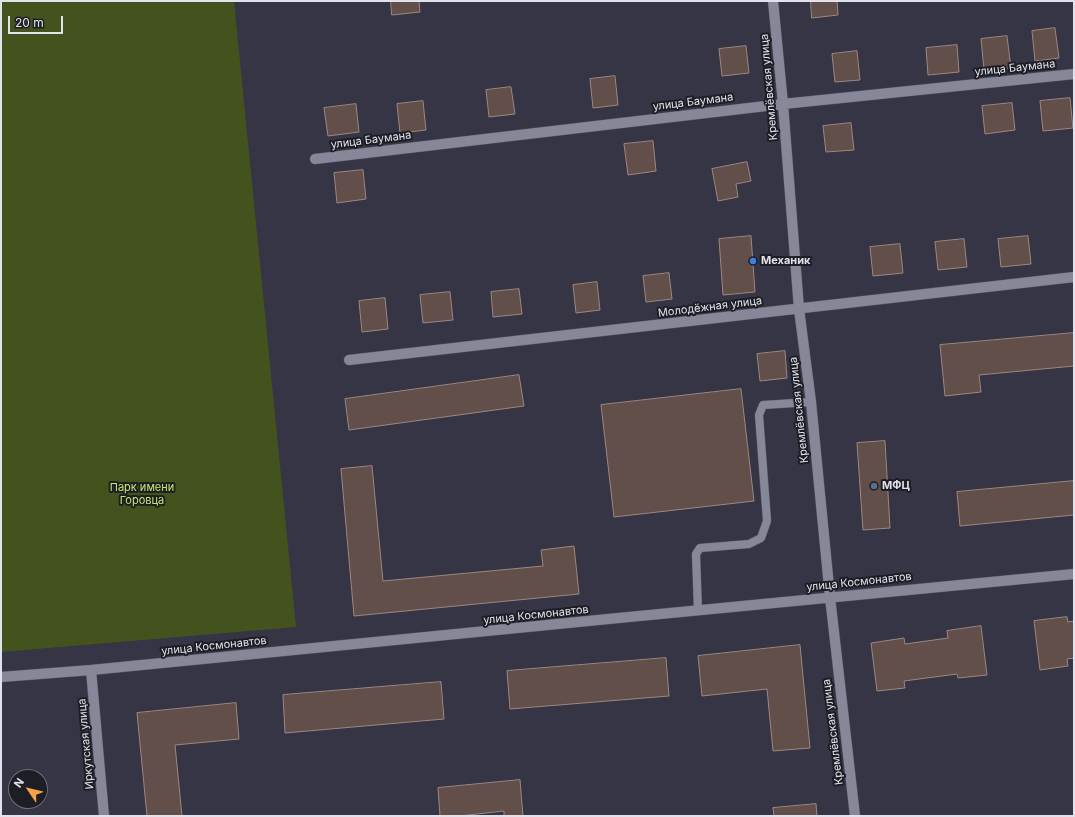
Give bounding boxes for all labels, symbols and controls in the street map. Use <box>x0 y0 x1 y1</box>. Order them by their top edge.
scale bar <box>10 8 65 34</box>
text: 20 m <box>15 15 44 30</box>
street label: Кремлёвская улица <box>758 33 780 141</box>
street label: улица Баумана <box>974 57 1056 79</box>
street label: улица Баумана <box>652 91 734 113</box>
street label: улица Баумана <box>330 129 412 151</box>
place label: Механик <box>761 254 810 268</box>
marker: Механик <box>748 256 758 266</box>
street label: Молодёжная улица <box>657 294 763 320</box>
street label: Кремлёвская улица <box>787 356 811 464</box>
place label: МФЦ <box>882 479 910 493</box>
park label: Парк имени Горовца <box>110 481 174 507</box>
marker: МФЦ <box>869 481 879 491</box>
street label: улица Космонавтов <box>806 570 912 594</box>
street label: улица Космонавтов <box>483 603 589 627</box>
street label: улица Космонавтов <box>161 634 267 658</box>
street label: Кремлёвская улица <box>820 678 846 786</box>
street label: Иркутская улица <box>75 698 97 790</box>
north arrow <box>8 769 48 809</box>
text: N <box>11 775 27 790</box>

